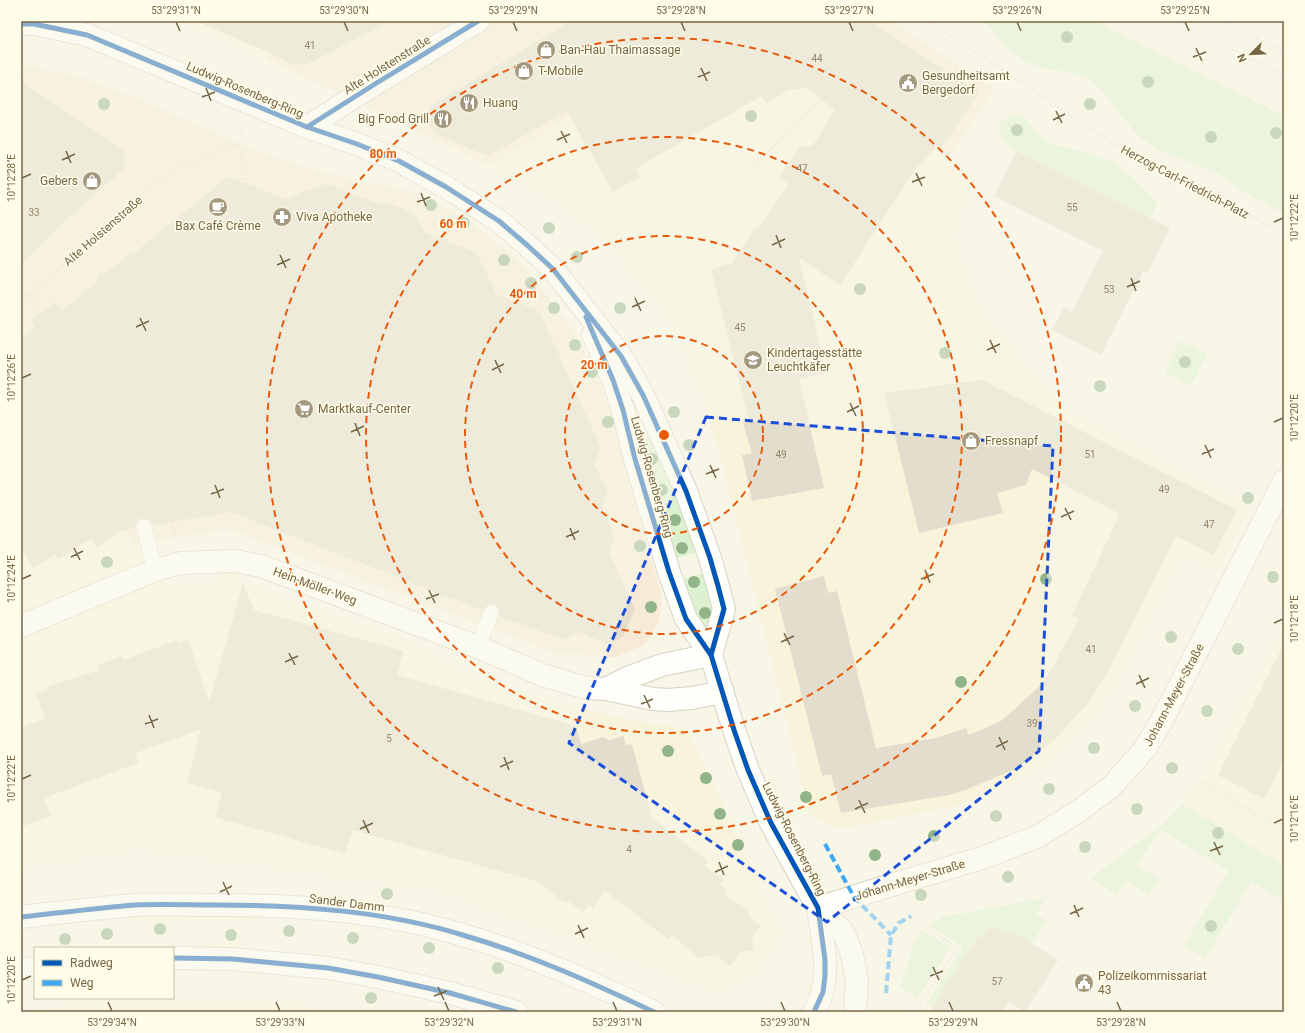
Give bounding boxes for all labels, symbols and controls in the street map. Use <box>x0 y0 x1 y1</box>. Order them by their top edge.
text: 53°29'31"N <box>151 5 201 16</box>
text: 53°29'30"N <box>319 5 369 16</box>
text: 53°29'29"N <box>488 5 538 16</box>
text: 53°29'28"N <box>656 5 706 16</box>
text: 53°29'27"N <box>824 5 874 16</box>
text: 53°29'26"N <box>992 5 1042 16</box>
text: 53°29'25"N <box>1160 5 1210 16</box>
street label: Alte Holstenstraße <box>341 33 433 97</box>
north arrow <box>1231 34 1271 74</box>
shop icon: Ban-Hau Thaimassage <box>535 39 557 61</box>
house number: 41 <box>304 40 316 51</box>
place label: Ban-Hau Thaimassage <box>560 43 681 57</box>
text: N <box>1235 51 1250 64</box>
house number: 44 <box>811 53 823 64</box>
street label: Ludwig-Rosenberg-Ring <box>184 59 306 121</box>
shop icon: T-Mobile <box>513 60 535 82</box>
place label: T-Mobile <box>538 64 583 78</box>
place label: Gesundheitsamt Bergedorf <box>922 69 1010 97</box>
public building icon: Gesundheitsamt Bergedorf <box>897 72 919 94</box>
restaurant icon: Huang <box>458 92 480 114</box>
place label: Huang <box>483 96 518 110</box>
restaurant icon: Big Food Grill <box>432 108 454 130</box>
place label: Big Food Grill <box>358 112 429 126</box>
street label: Herzog-Carl-Friedrich-Platz <box>1119 142 1251 222</box>
text: 80 m <box>369 147 397 161</box>
text: 10°12'28"E <box>6 154 17 202</box>
house number: 47 <box>796 163 808 174</box>
shop icon: Gebers <box>81 170 103 192</box>
place label: Gebers <box>40 174 78 188</box>
street label: Alte Holstenstraße <box>61 193 145 269</box>
text: 10°12'22"E <box>1289 194 1300 242</box>
cafe icon: Bax Café Crème <box>207 196 229 218</box>
house number: 55 <box>1066 202 1078 213</box>
pharmacy icon: Viva Apotheke <box>271 206 293 228</box>
house number: 33 <box>28 207 40 218</box>
place label: Viva Apotheke <box>296 210 372 224</box>
text: 60 m <box>439 217 467 231</box>
place label: Bax Café Crème <box>175 219 261 233</box>
house number: 53 <box>1103 284 1115 295</box>
text: 40 m <box>509 287 537 301</box>
house number: 45 <box>734 322 746 333</box>
place label: Kindertagesstätte Leuchtkäfer <box>767 346 862 374</box>
school or university icon: Kindertagesstätte Leuchtkäfer <box>742 349 764 371</box>
text: 10°12'26"E <box>6 354 17 402</box>
text: 20 m <box>580 358 608 372</box>
text: 10°12'20"E <box>1289 394 1300 442</box>
supermarket icon: Marktkauf-Center <box>293 398 315 420</box>
place label: Marktkauf-Center <box>318 402 411 416</box>
street label: Ludwig-Rosenberg-Ring <box>628 415 676 539</box>
centre of rings <box>657 428 671 442</box>
shop icon: Fressnapf <box>960 430 982 452</box>
place label: Fressnapf <box>985 434 1039 448</box>
house number: 49 <box>775 449 787 460</box>
house number: 51 <box>1084 449 1096 460</box>
house number: 49 <box>1158 484 1170 495</box>
house number: 47 <box>1203 519 1215 530</box>
text: 10°12'24"E <box>6 555 17 603</box>
street label: Hein-Möller-Weg <box>271 564 359 608</box>
text: 10°12'18"E <box>1289 595 1300 643</box>
street label: Johann-Meyer-Straße <box>1141 641 1207 749</box>
house number: 41 <box>1085 644 1097 655</box>
house number: 39 <box>1026 718 1038 729</box>
house number: 5 <box>386 733 392 744</box>
text: 10°12'22"E <box>6 755 17 803</box>
street label: Ludwig-Rosenberg-Ring <box>759 780 829 898</box>
text: 10°12'16"E <box>1289 795 1300 843</box>
house number: 4 <box>626 844 632 855</box>
street label: Johann-Meyer-Straße <box>853 857 967 903</box>
street label: Sander Damm <box>308 891 386 915</box>
legend <box>34 947 174 999</box>
text: 10°12'20"E <box>6 956 17 1004</box>
text: Radweg <box>70 956 113 970</box>
place label: Polizeikommissariat 43 <box>1098 969 1207 997</box>
public building icon: Polizeikommissariat 43 <box>1073 972 1095 994</box>
text: Weg <box>70 976 94 990</box>
house number: 57 <box>991 976 1003 987</box>
text: 53°29'34"N <box>87 1017 137 1028</box>
text: 53°29'33"N <box>255 1017 305 1028</box>
text: 53°29'32"N <box>424 1017 474 1028</box>
text: 53°29'31"N <box>592 1017 642 1028</box>
text: 53°29'30"N <box>760 1017 810 1028</box>
text: 53°29'29"N <box>928 1017 978 1028</box>
text: 53°29'28"N <box>1096 1017 1146 1028</box>

